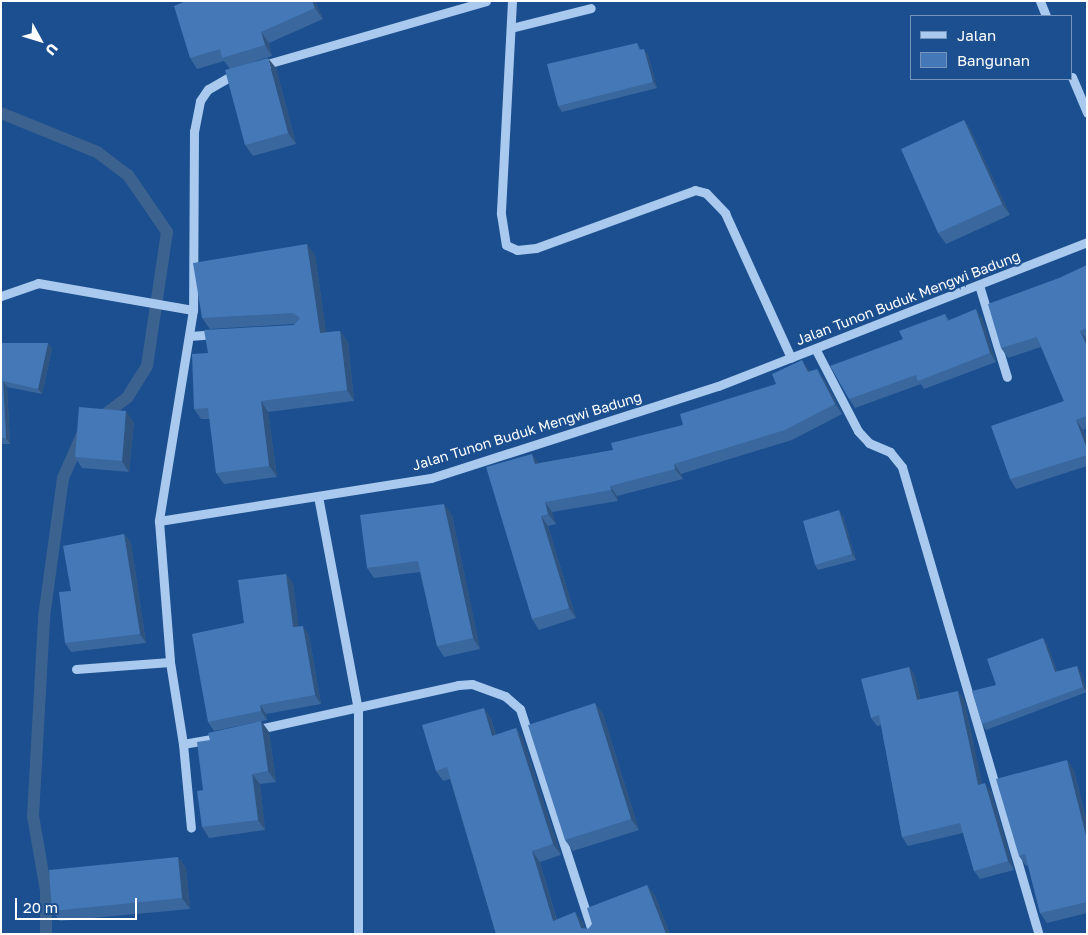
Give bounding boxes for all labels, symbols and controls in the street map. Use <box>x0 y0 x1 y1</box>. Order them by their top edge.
north arrow <box>15 15 65 65</box>
legend <box>910 15 1073 80</box>
text: Jalan <box>957 26 996 44</box>
text: U <box>42 40 62 59</box>
text: Bangunan <box>957 51 1030 69</box>
street label: Jalan Tunon Buduk Mengwi Badung <box>793 247 1023 349</box>
street label: Jalan Tunon Buduk Mengwi Badung <box>410 388 644 474</box>
scale bar <box>18 888 140 920</box>
text: 20 m <box>23 898 58 916</box>

